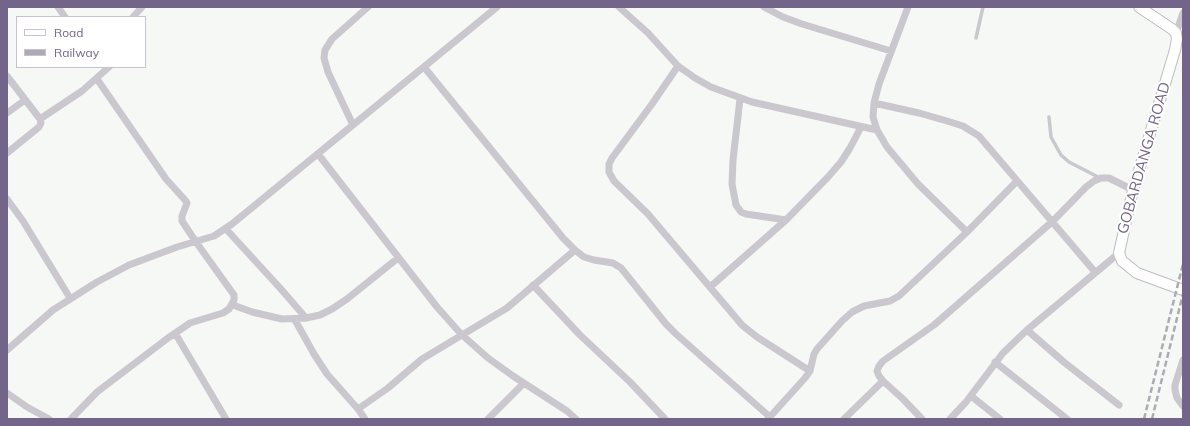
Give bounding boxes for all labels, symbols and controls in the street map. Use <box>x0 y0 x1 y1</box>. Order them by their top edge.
legend <box>16 16 146 68</box>
text: Road <box>54 25 83 40</box>
text: Railway <box>54 45 99 60</box>
street label: GOBARDANGA ROAD <box>1114 80 1174 236</box>

